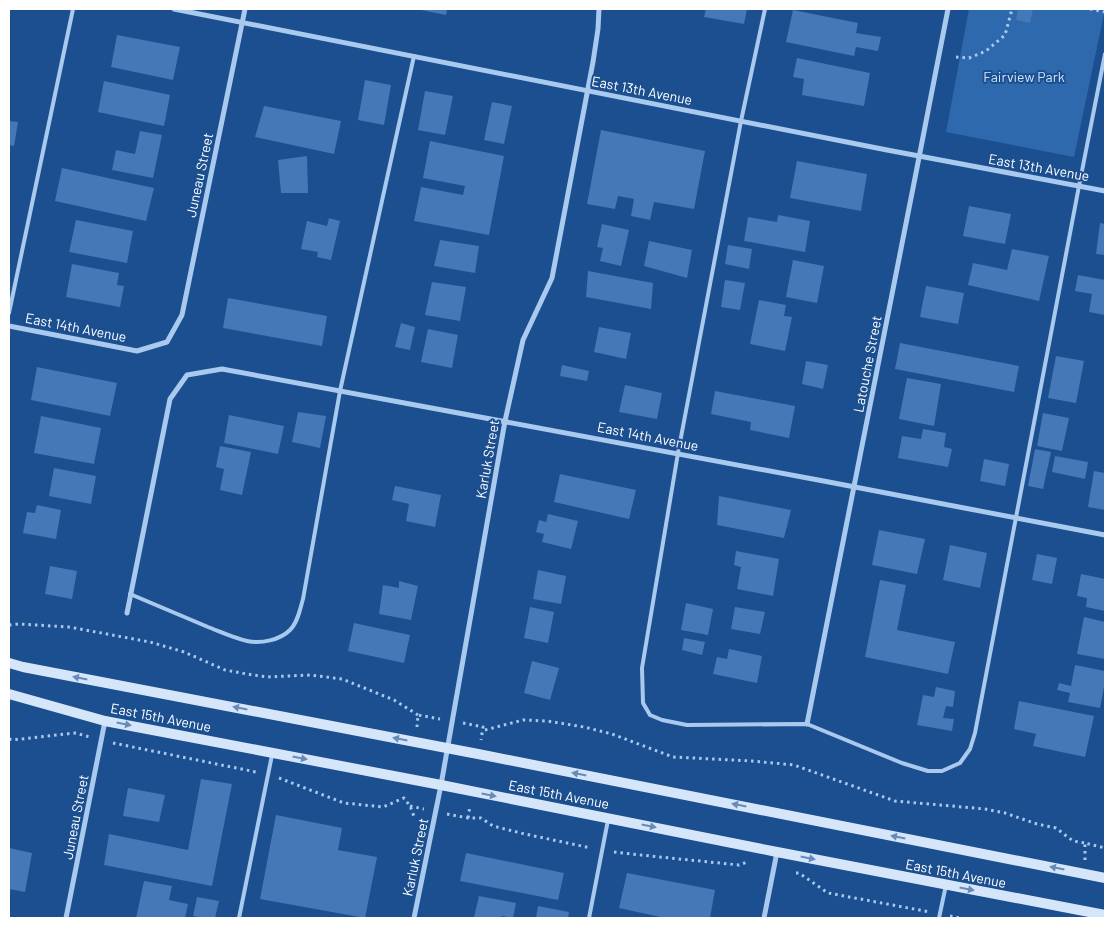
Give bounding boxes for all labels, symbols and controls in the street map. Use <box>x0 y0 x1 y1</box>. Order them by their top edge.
park label: Fairview Park <box>983 68 1065 85</box>
street label: East 13th Avenue <box>590 72 694 108</box>
street label: Juneau Street <box>182 131 216 219</box>
street label: East 13th Avenue <box>987 150 1091 184</box>
street label: East 14th Avenue <box>24 309 128 345</box>
street label: Latouche Street <box>849 314 885 414</box>
street label: Karluk Street <box>472 418 502 500</box>
street label: East 14th Avenue <box>596 418 700 454</box>
one-way arrow <box>72 673 88 681</box>
street label: East 15th Avenue <box>109 699 213 735</box>
one-way arrow <box>232 704 248 712</box>
one-way arrow <box>116 721 132 729</box>
one-way arrow <box>391 734 407 742</box>
one-way arrow <box>293 754 308 762</box>
one-way arrow <box>572 770 587 778</box>
street label: Juneau Street <box>58 773 92 861</box>
street label: East 15th Avenue <box>507 776 611 812</box>
one-way arrow <box>482 791 498 799</box>
one-way arrow <box>730 801 746 809</box>
street label: Karluk Street <box>398 816 432 898</box>
one-way arrow <box>641 823 657 831</box>
one-way arrow <box>890 832 906 840</box>
one-way arrow <box>800 854 816 862</box>
street label: East 15th Avenue <box>904 855 1008 891</box>
one-way arrow <box>1050 864 1065 872</box>
one-way arrow <box>960 885 976 893</box>

